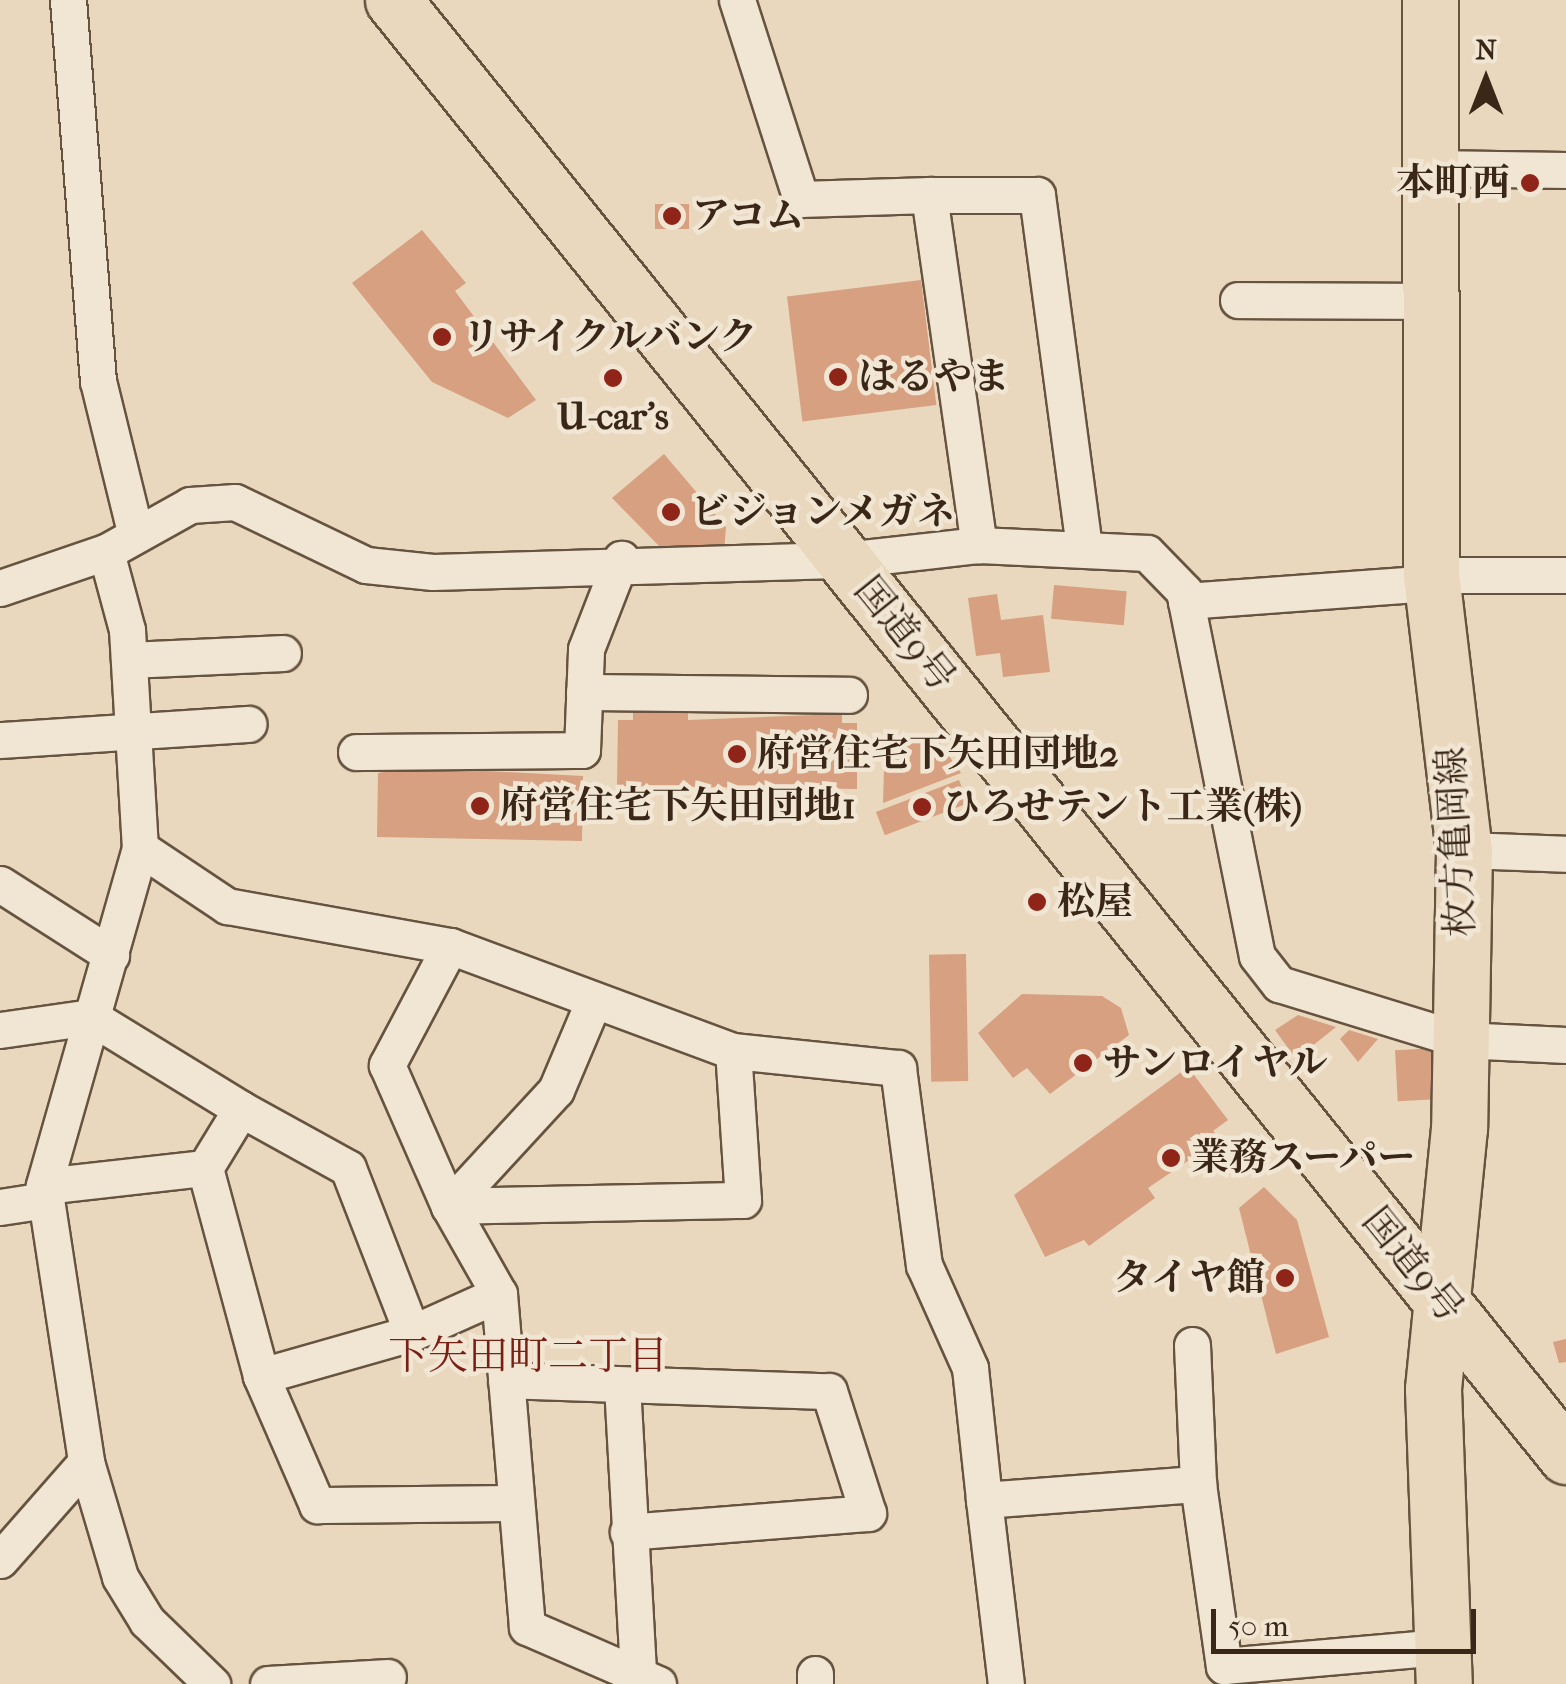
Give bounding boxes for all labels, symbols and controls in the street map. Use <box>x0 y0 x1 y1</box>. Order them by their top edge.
north arrow <box>1436 30 1536 130</box>
text: N <box>1475 33 1497 66</box>
place label: 本町西 <box>1396 160 1510 206</box>
marker: 本町西 <box>1519 172 1541 194</box>
place label: アコム <box>692 193 806 239</box>
marker: アコム <box>661 205 683 227</box>
place label: リサイクルバンク <box>462 314 766 360</box>
marker: リサイクルバンク <box>431 326 453 348</box>
place label: はるやま <box>858 354 1010 400</box>
marker: はるやま <box>827 366 849 388</box>
marker: U-car's <box>602 367 624 389</box>
place label: U-car's <box>557 394 669 440</box>
place label: ビジョンメガネ <box>691 489 957 535</box>
marker: ビジョンメガネ <box>660 501 682 523</box>
street label: 国道9号 <box>845 568 965 700</box>
place label: 府営住宅下矢田団地2 <box>757 731 1119 777</box>
marker: 府営住宅下矢田団地2 <box>726 743 748 765</box>
street label: 枚方亀岡線 <box>1428 746 1484 938</box>
place label: 府営住宅下矢田団地1 <box>500 783 856 829</box>
place label: ひろせテント工業(株) <box>942 784 1305 830</box>
marker: 府営住宅下矢田団地1 <box>469 795 491 817</box>
marker: ひろせテント工業(株) <box>911 796 933 818</box>
place label: 松屋 <box>1057 879 1133 925</box>
marker: 松屋 <box>1026 891 1048 913</box>
place label: サンロイヤル <box>1103 1040 1331 1086</box>
marker: サンロイヤル <box>1072 1052 1094 1074</box>
place label: 業務スーパー <box>1191 1135 1417 1181</box>
marker: 業務スーパー <box>1160 1147 1182 1169</box>
street label: 国道9号 <box>1353 1199 1473 1331</box>
place label: タイヤ館 <box>1113 1255 1265 1301</box>
marker: タイヤ館 <box>1274 1267 1296 1289</box>
district label: 下矢田町二丁目 <box>388 1332 668 1380</box>
scale bar <box>1216 1589 1481 1651</box>
text: 50 m <box>1228 1609 1289 1644</box>

